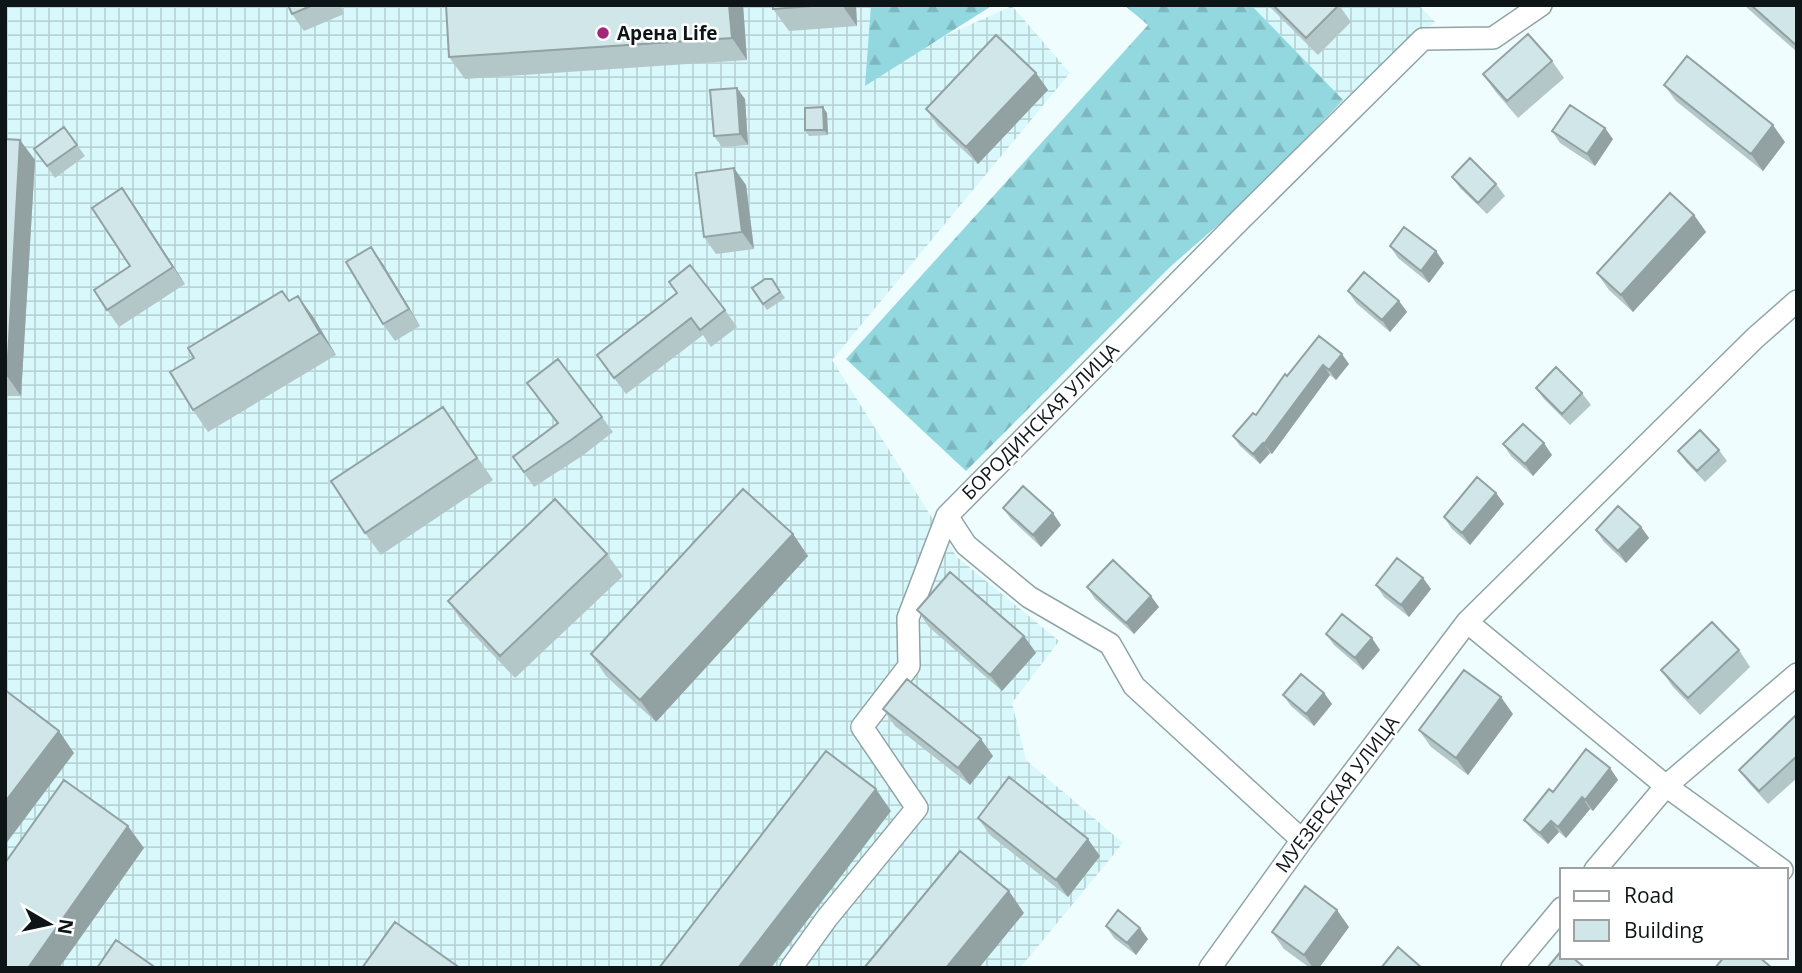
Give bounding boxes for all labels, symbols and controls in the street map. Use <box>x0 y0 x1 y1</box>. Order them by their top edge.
place label: Арена Life <box>617 20 717 46</box>
marker: Арена Life <box>595 25 611 41</box>
street label: БОРОДИНСКАЯ УЛИЦА <box>956 337 1124 505</box>
street label: МУЕЗЕРСКАЯ УЛИЦА <box>1269 710 1405 878</box>
legend <box>1560 868 1788 959</box>
text: Road <box>1624 881 1674 909</box>
north arrow <box>14 889 84 959</box>
text: Building <box>1624 916 1703 944</box>
text: N <box>52 917 80 936</box>

